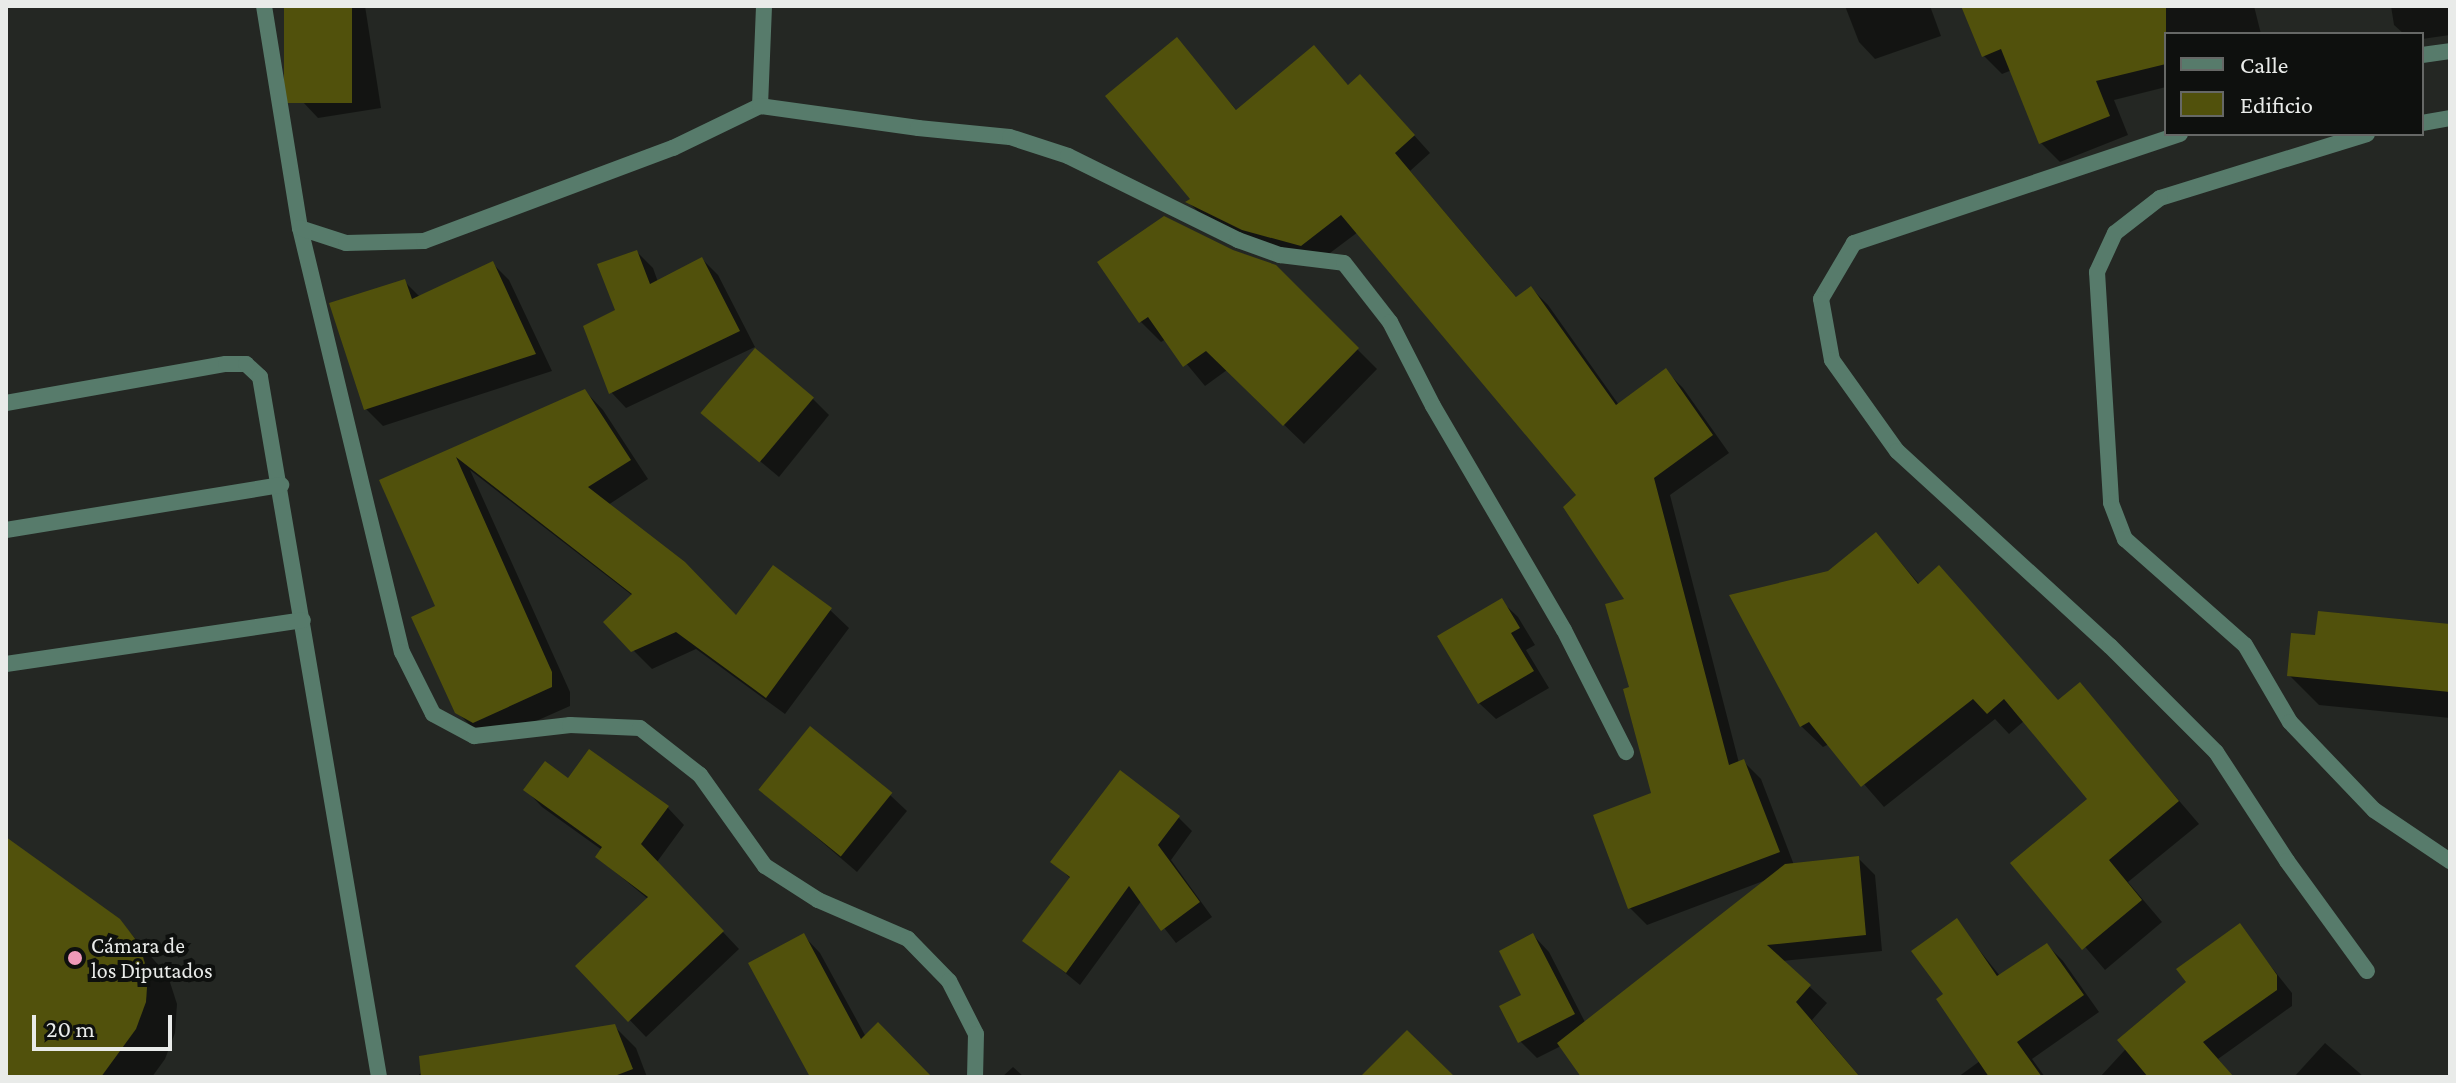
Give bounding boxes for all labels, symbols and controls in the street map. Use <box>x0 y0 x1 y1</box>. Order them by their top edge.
legend <box>2164 32 2424 136</box>
text: Calle <box>2240 51 2288 78</box>
text: Edificio <box>2240 91 2313 118</box>
place label: Cámara de los Diputados <box>91 932 213 984</box>
marker: Cámara de los Diputados <box>66 949 84 967</box>
scale bar <box>36 999 176 1049</box>
text: 20 m <box>46 1015 95 1042</box>

